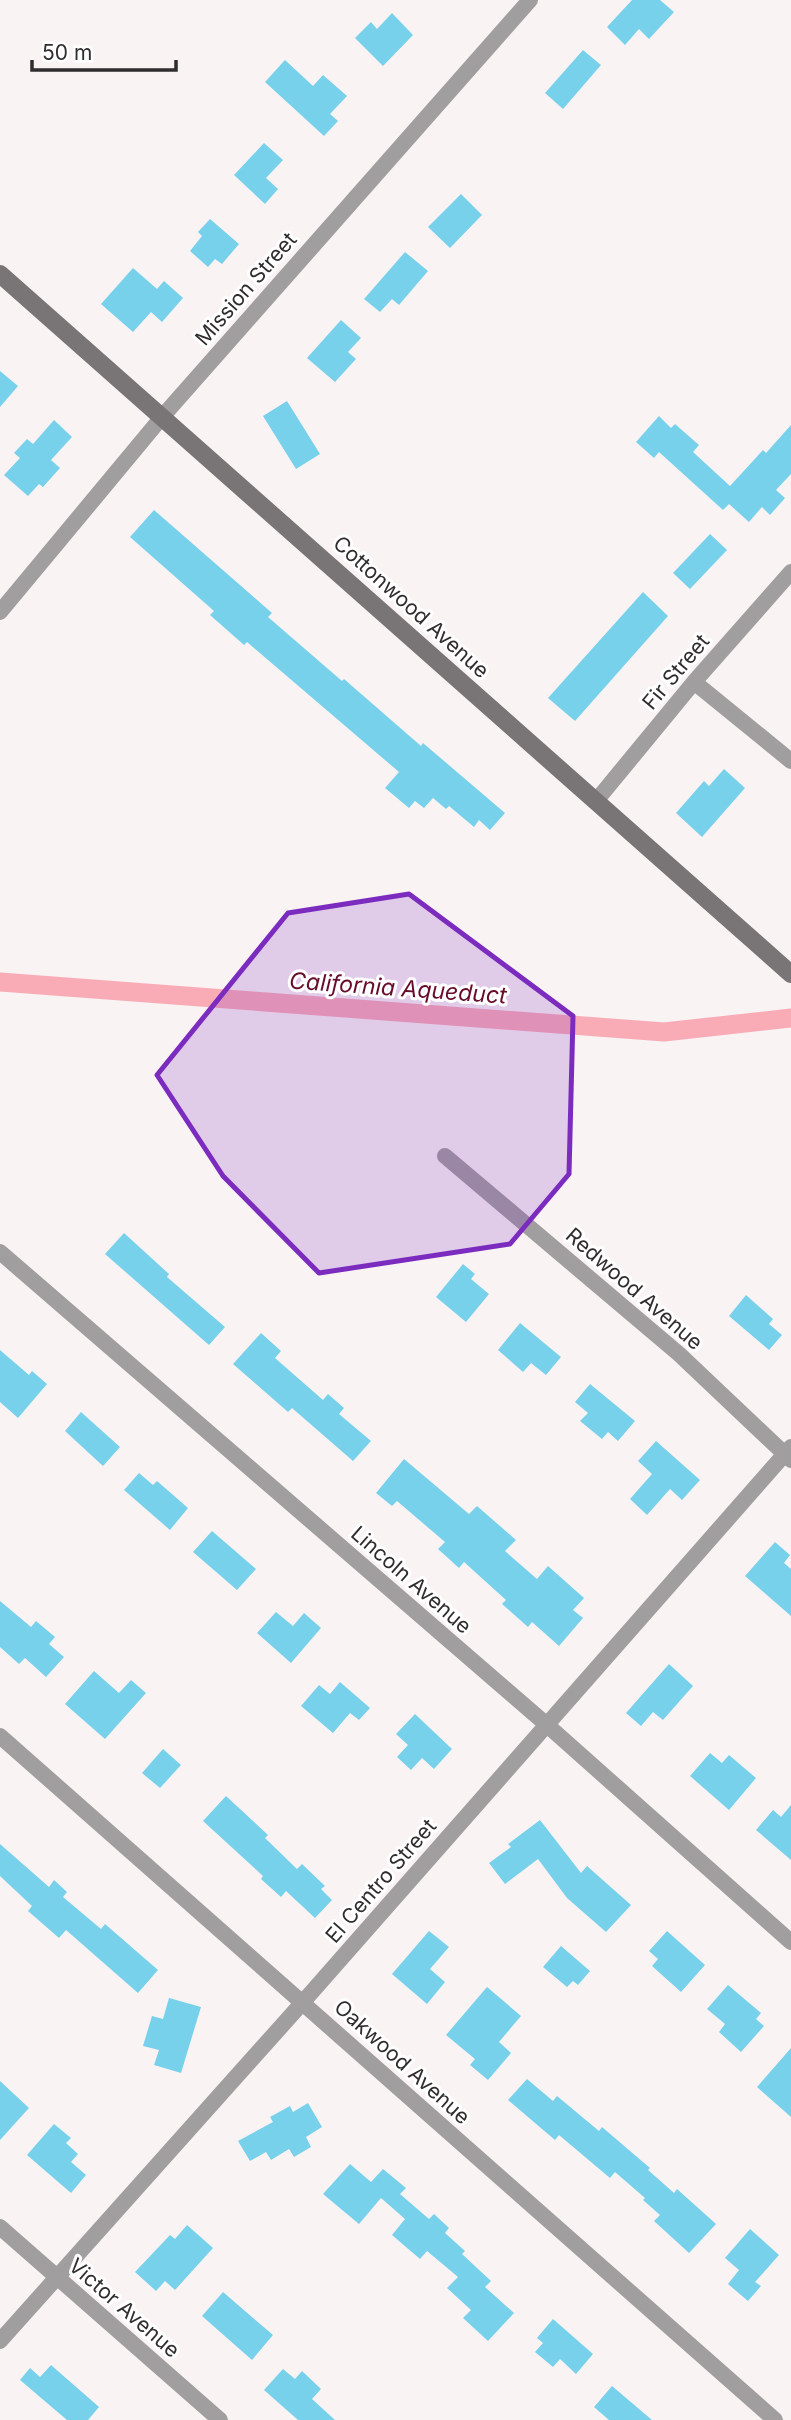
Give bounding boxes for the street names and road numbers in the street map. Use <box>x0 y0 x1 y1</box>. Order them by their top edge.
street label: Mission Street <box>190 227 302 350</box>
street label: Cottonwood Avenue <box>328 530 494 683</box>
street label: Fir Street <box>637 629 714 714</box>
street label: Redwood Avenue <box>561 1222 708 1355</box>
street label: Lincoln Avenue <box>346 1521 477 1639</box>
street label: El Centro Street <box>320 1814 441 1948</box>
street label: Oakwood Avenue <box>329 1994 475 2129</box>
street label: Victor Avenue <box>64 2253 185 2362</box>

